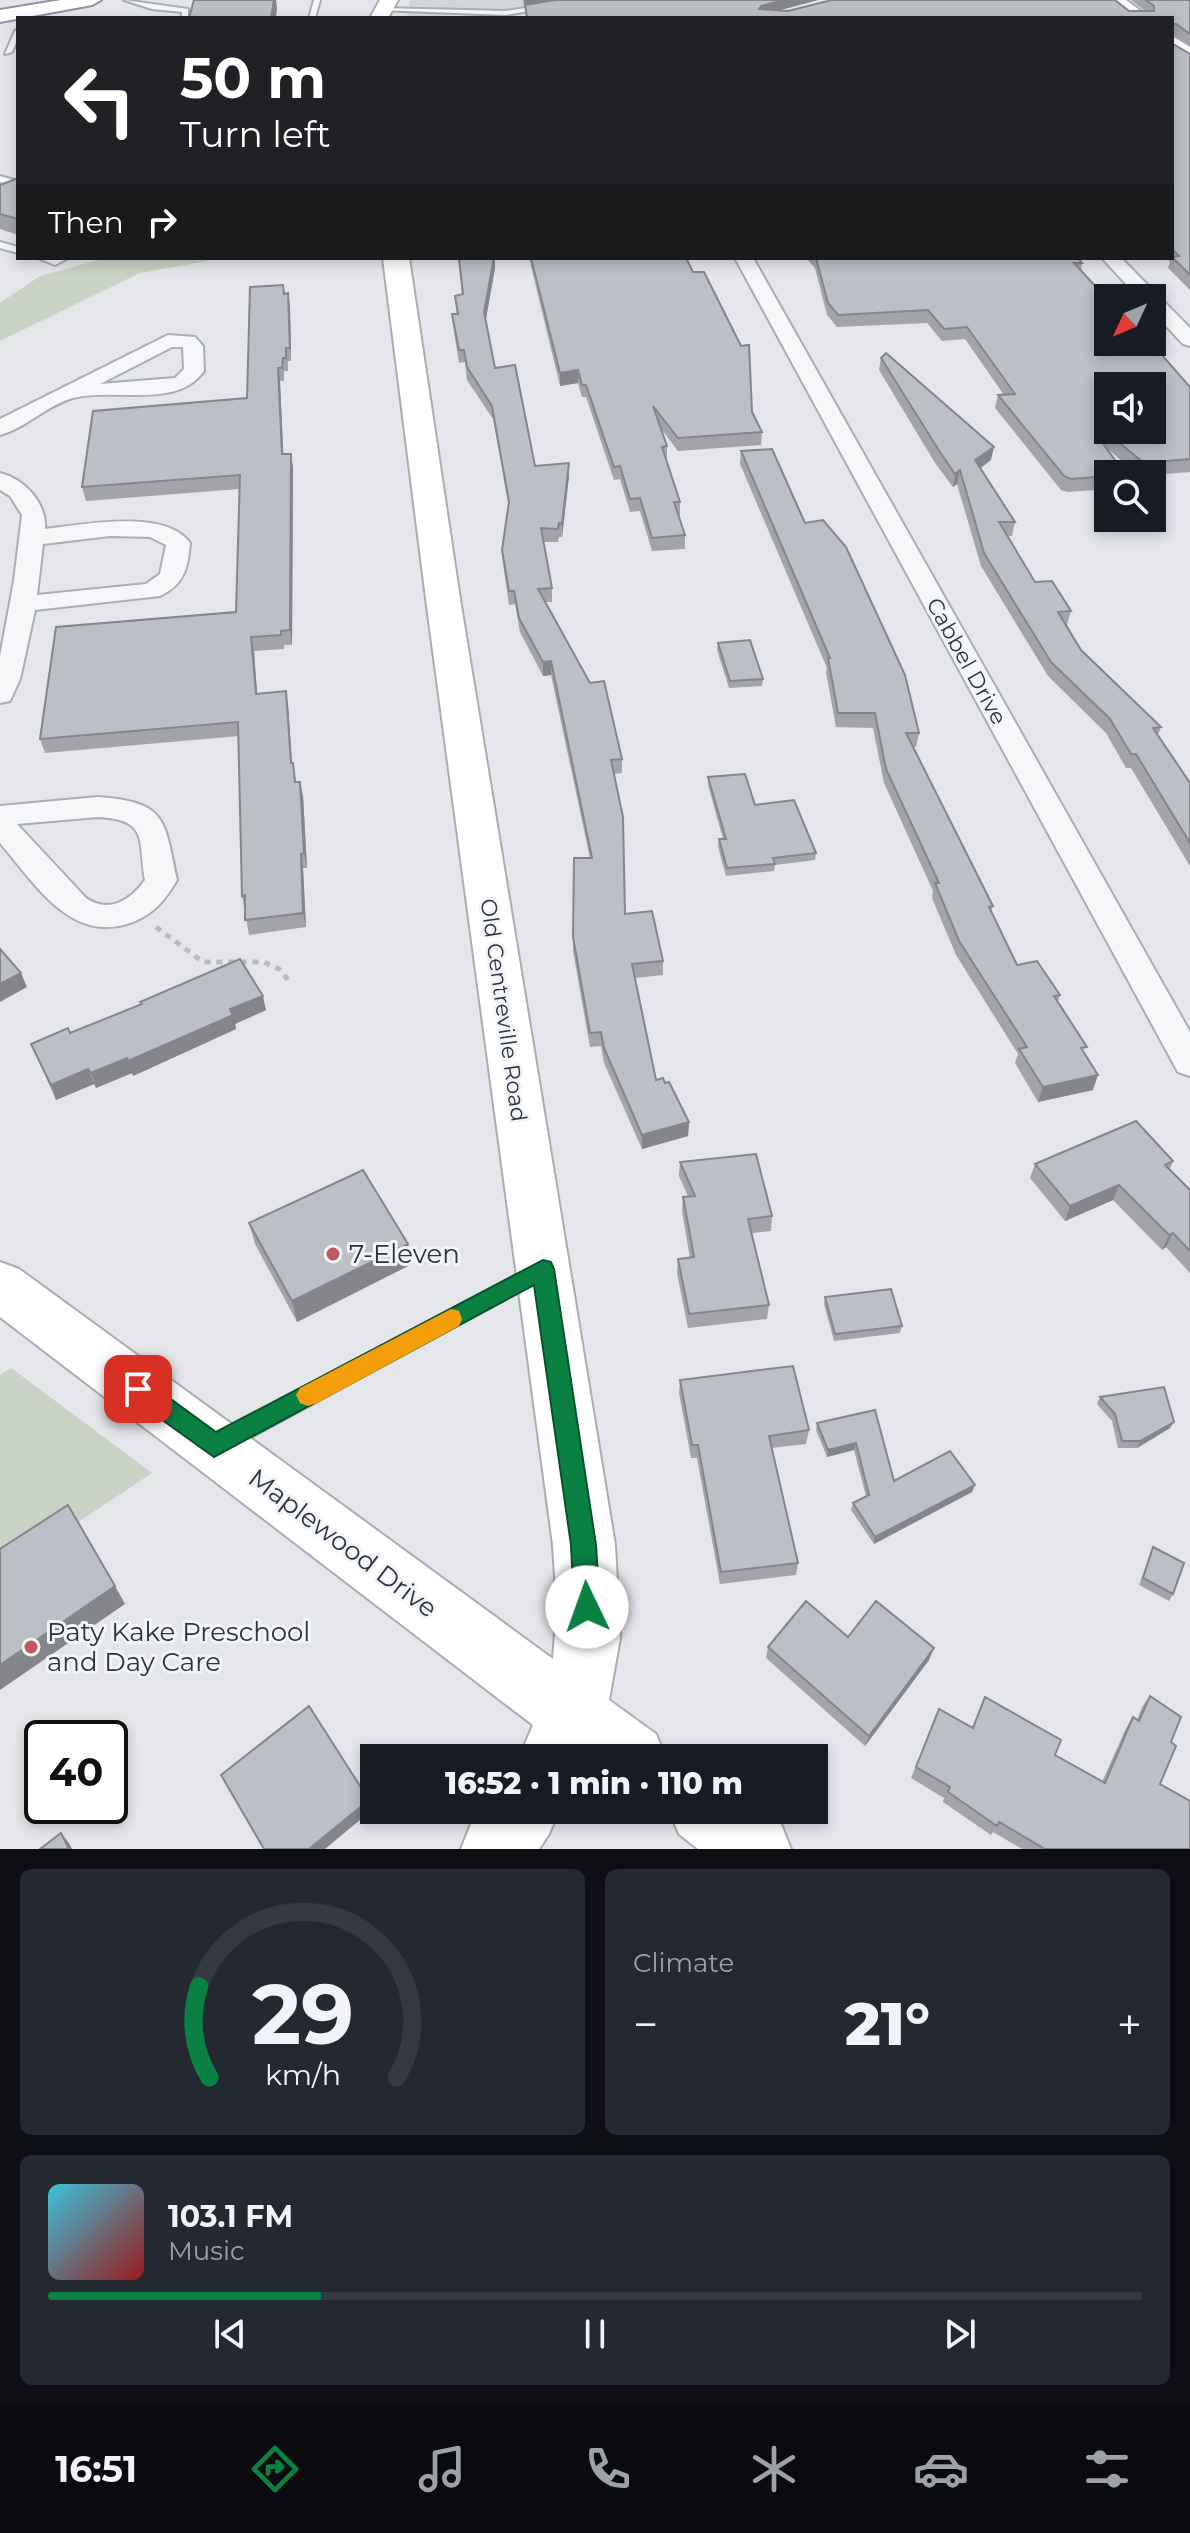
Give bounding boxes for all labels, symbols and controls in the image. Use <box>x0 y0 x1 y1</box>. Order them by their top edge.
text: 50 m <box>180 44 326 112</box>
icon: left <box>48 48 152 152</box>
text: Turn left <box>180 112 331 156</box>
icon: right <box>140 200 184 244</box>
text: Then <box>48 204 124 241</box>
north arrow <box>1094 284 1166 356</box>
map controls <box>1094 284 1166 532</box>
button: sound <box>1094 372 1166 444</box>
button: search <box>1094 460 1166 532</box>
street label: Cabbel Drive <box>921 593 1013 729</box>
street label: Old Centreville Road <box>474 897 533 1123</box>
place label: 7-Eleven <box>349 1238 460 1270</box>
marker: 7-Eleven <box>324 1245 342 1263</box>
pin <box>104 1355 172 1423</box>
icon: arrive <box>116 1367 160 1411</box>
street label: Maplewood Drive <box>242 1462 444 1624</box>
position arrow <box>545 1565 629 1649</box>
place label: Paty Kake Preschool and Day Care <box>47 1616 310 1678</box>
marker: Paty Kake Preschool and Day Care <box>22 1638 40 1656</box>
speed limit sign: 40 <box>24 1720 128 1824</box>
text: 16:52 · 1 min · 110 m <box>445 1765 743 1802</box>
text: Climate <box>633 1947 734 1979</box>
text: 29 <box>251 1963 354 2065</box>
text: 21° <box>845 1987 930 2060</box>
text: − <box>633 1997 658 2051</box>
text: + <box>1117 1997 1142 2051</box>
text: km/h <box>264 2057 341 2092</box>
text: 103.1 FM <box>168 2198 293 2235</box>
text: Music <box>168 2235 245 2267</box>
icon: previous <box>208 2312 252 2356</box>
icon: pause <box>573 2312 617 2356</box>
icon: next <box>938 2312 982 2356</box>
icon: directions <box>247 2441 303 2497</box>
icon: music <box>414 2441 470 2497</box>
icon: phone <box>580 2441 636 2497</box>
icon: climate <box>746 2441 802 2497</box>
icon: car <box>913 2441 969 2497</box>
icon: filters <box>1079 2441 1135 2497</box>
text: 16:51 <box>55 2447 137 2491</box>

